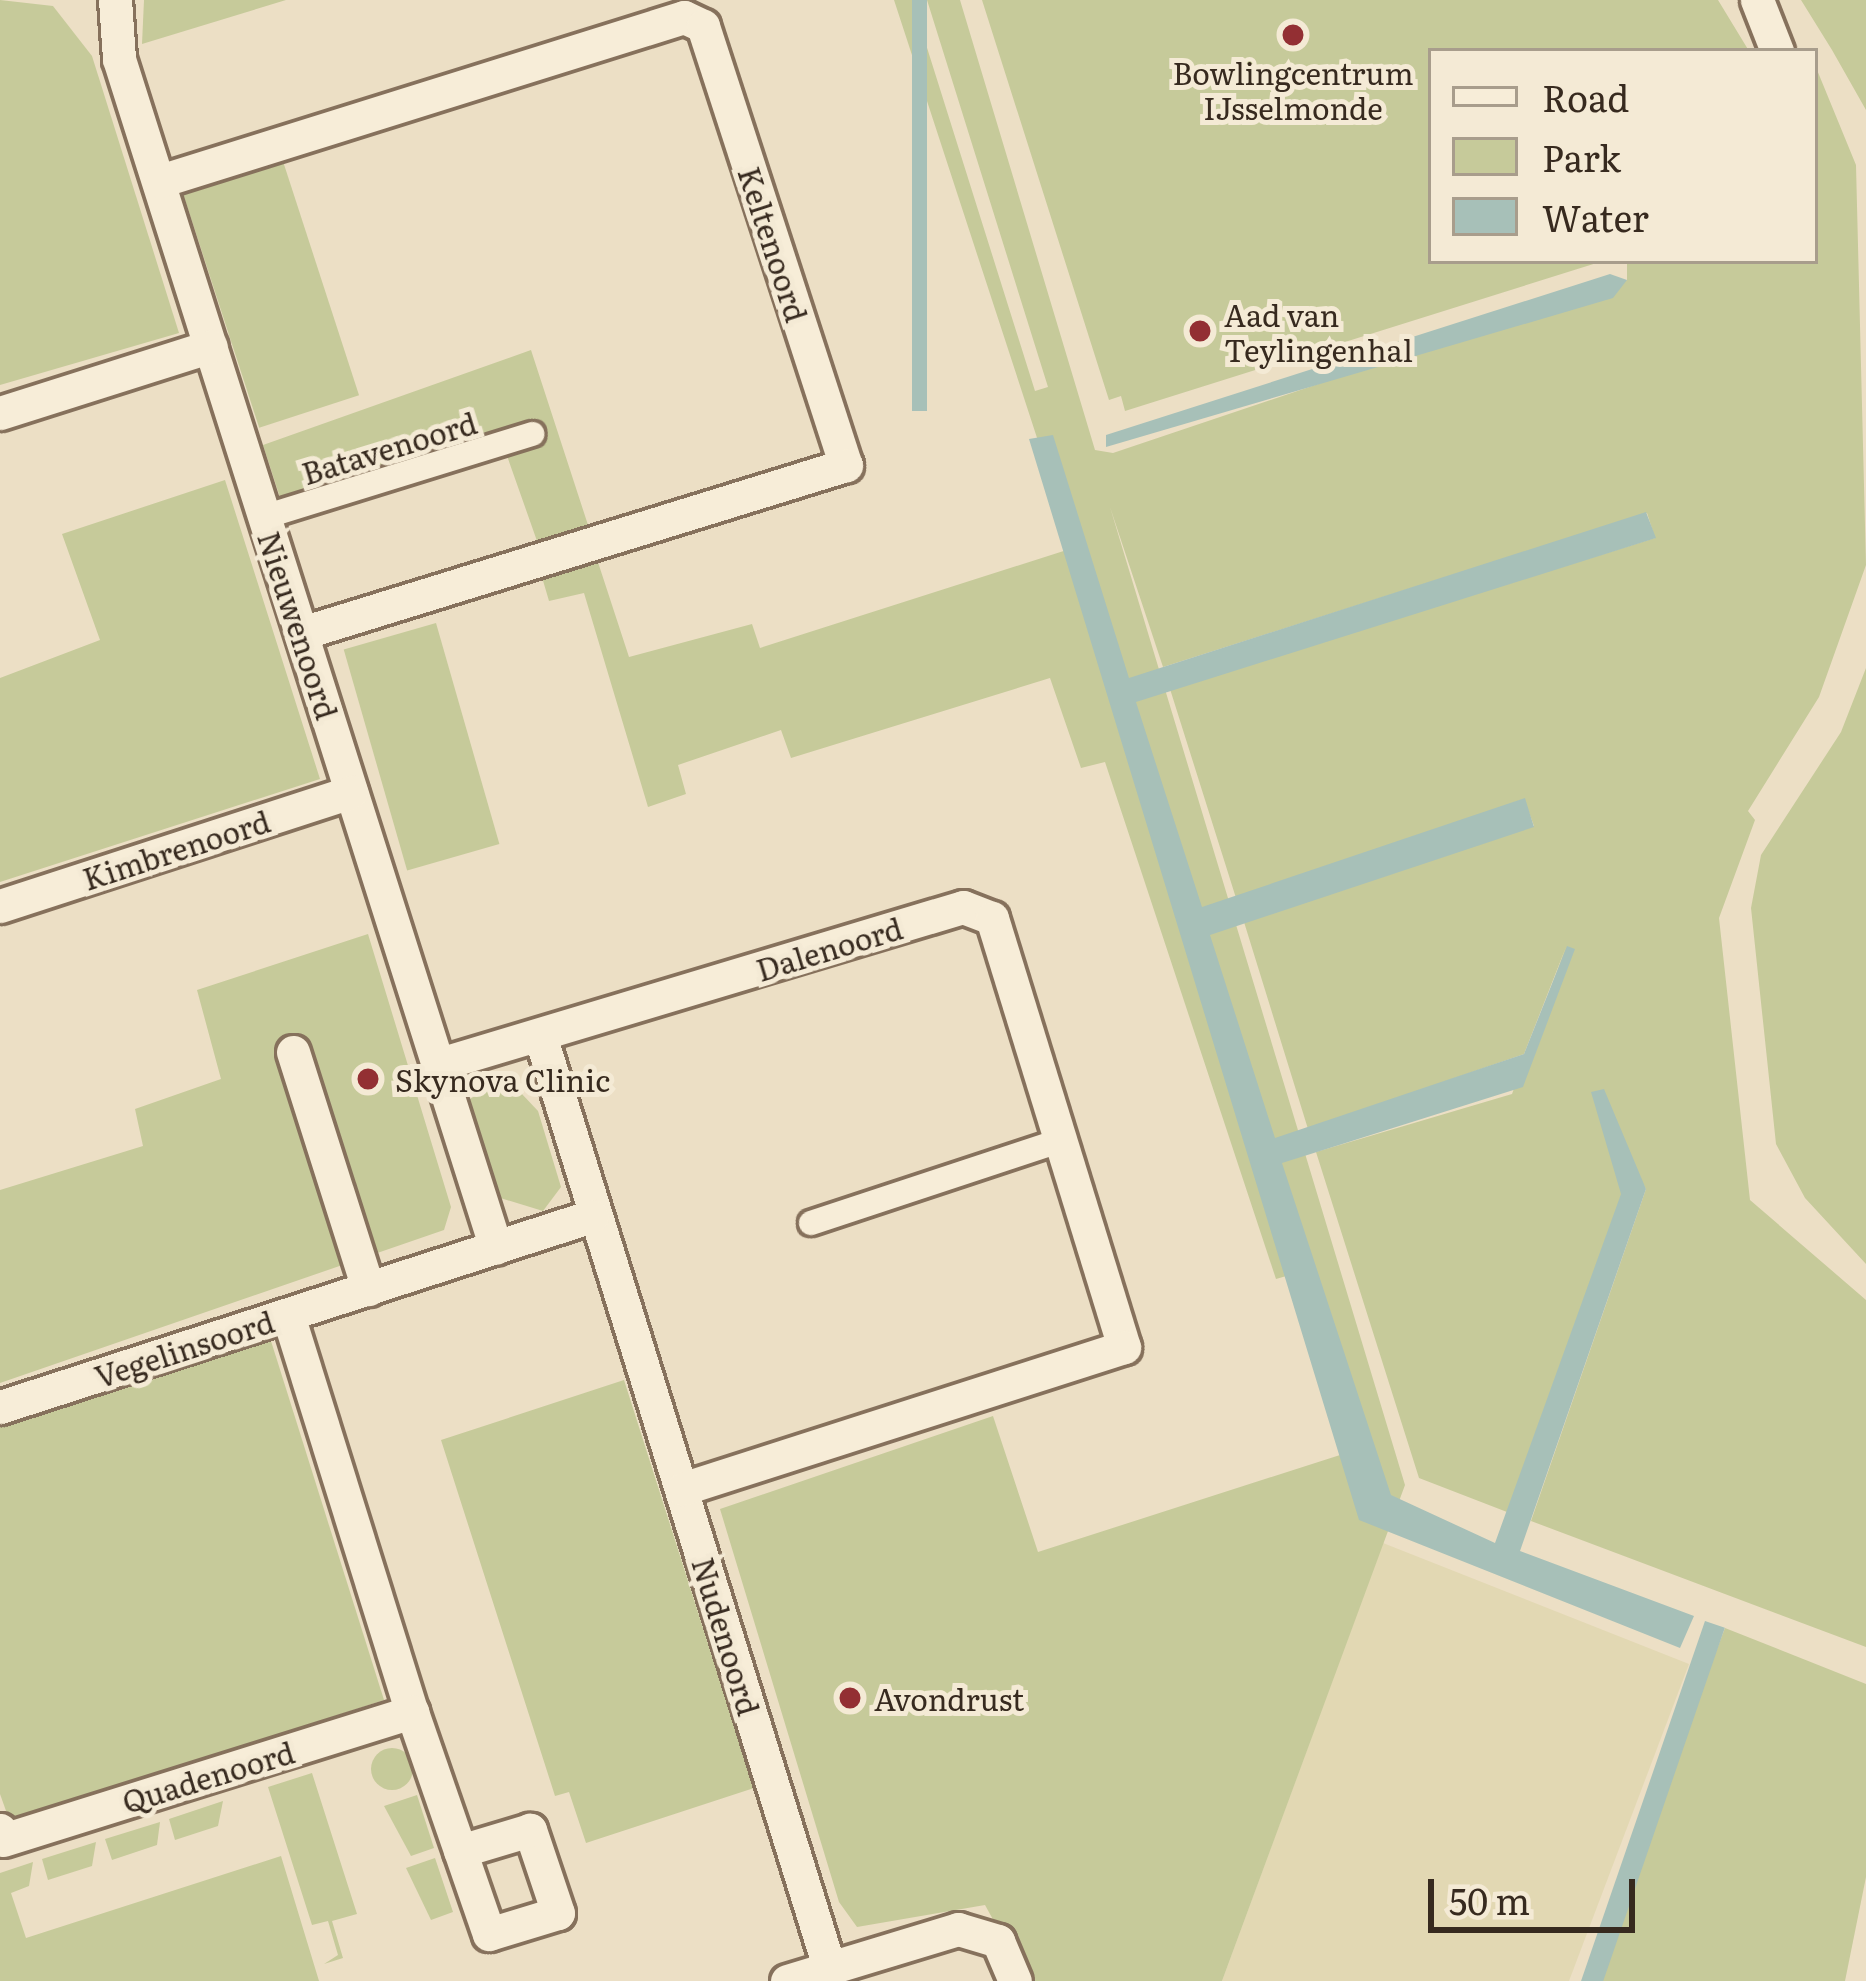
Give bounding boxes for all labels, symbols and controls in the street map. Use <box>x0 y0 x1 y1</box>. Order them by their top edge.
marker: Bowlingcentrum IJsselmonde <box>1280 22 1306 48</box>
legend <box>1428 48 1818 264</box>
place label: Bowlingcentrum IJsselmonde <box>1172 54 1414 124</box>
text: Road <box>1542 70 1629 123</box>
text: Park <box>1542 130 1621 183</box>
street label: Keltenoord <box>732 162 816 326</box>
text: Water <box>1542 190 1649 243</box>
place label: Aad van Teylingenhal <box>1224 296 1413 366</box>
marker: Aad van Teylingenhal <box>1187 318 1213 344</box>
street label: Batavenoord <box>297 403 481 491</box>
street label: Nieuwenoord <box>252 527 346 723</box>
street label: Kimbrenoord <box>78 802 274 896</box>
street label: Dalenoord <box>752 909 906 987</box>
place label: Skynova Clinic <box>395 1061 610 1097</box>
marker: Skynova Clinic <box>352 1063 384 1095</box>
street label: Vegelinsoord <box>90 1302 278 1394</box>
street label: Nudenoord <box>686 1553 768 1719</box>
place label: Avondrust <box>874 1680 1024 1716</box>
marker: Avondrust <box>837 1685 863 1711</box>
street label: Quadenoord <box>118 1733 298 1819</box>
scale bar <box>1434 1855 1641 1929</box>
text: 50 m <box>1449 1873 1530 1926</box>

